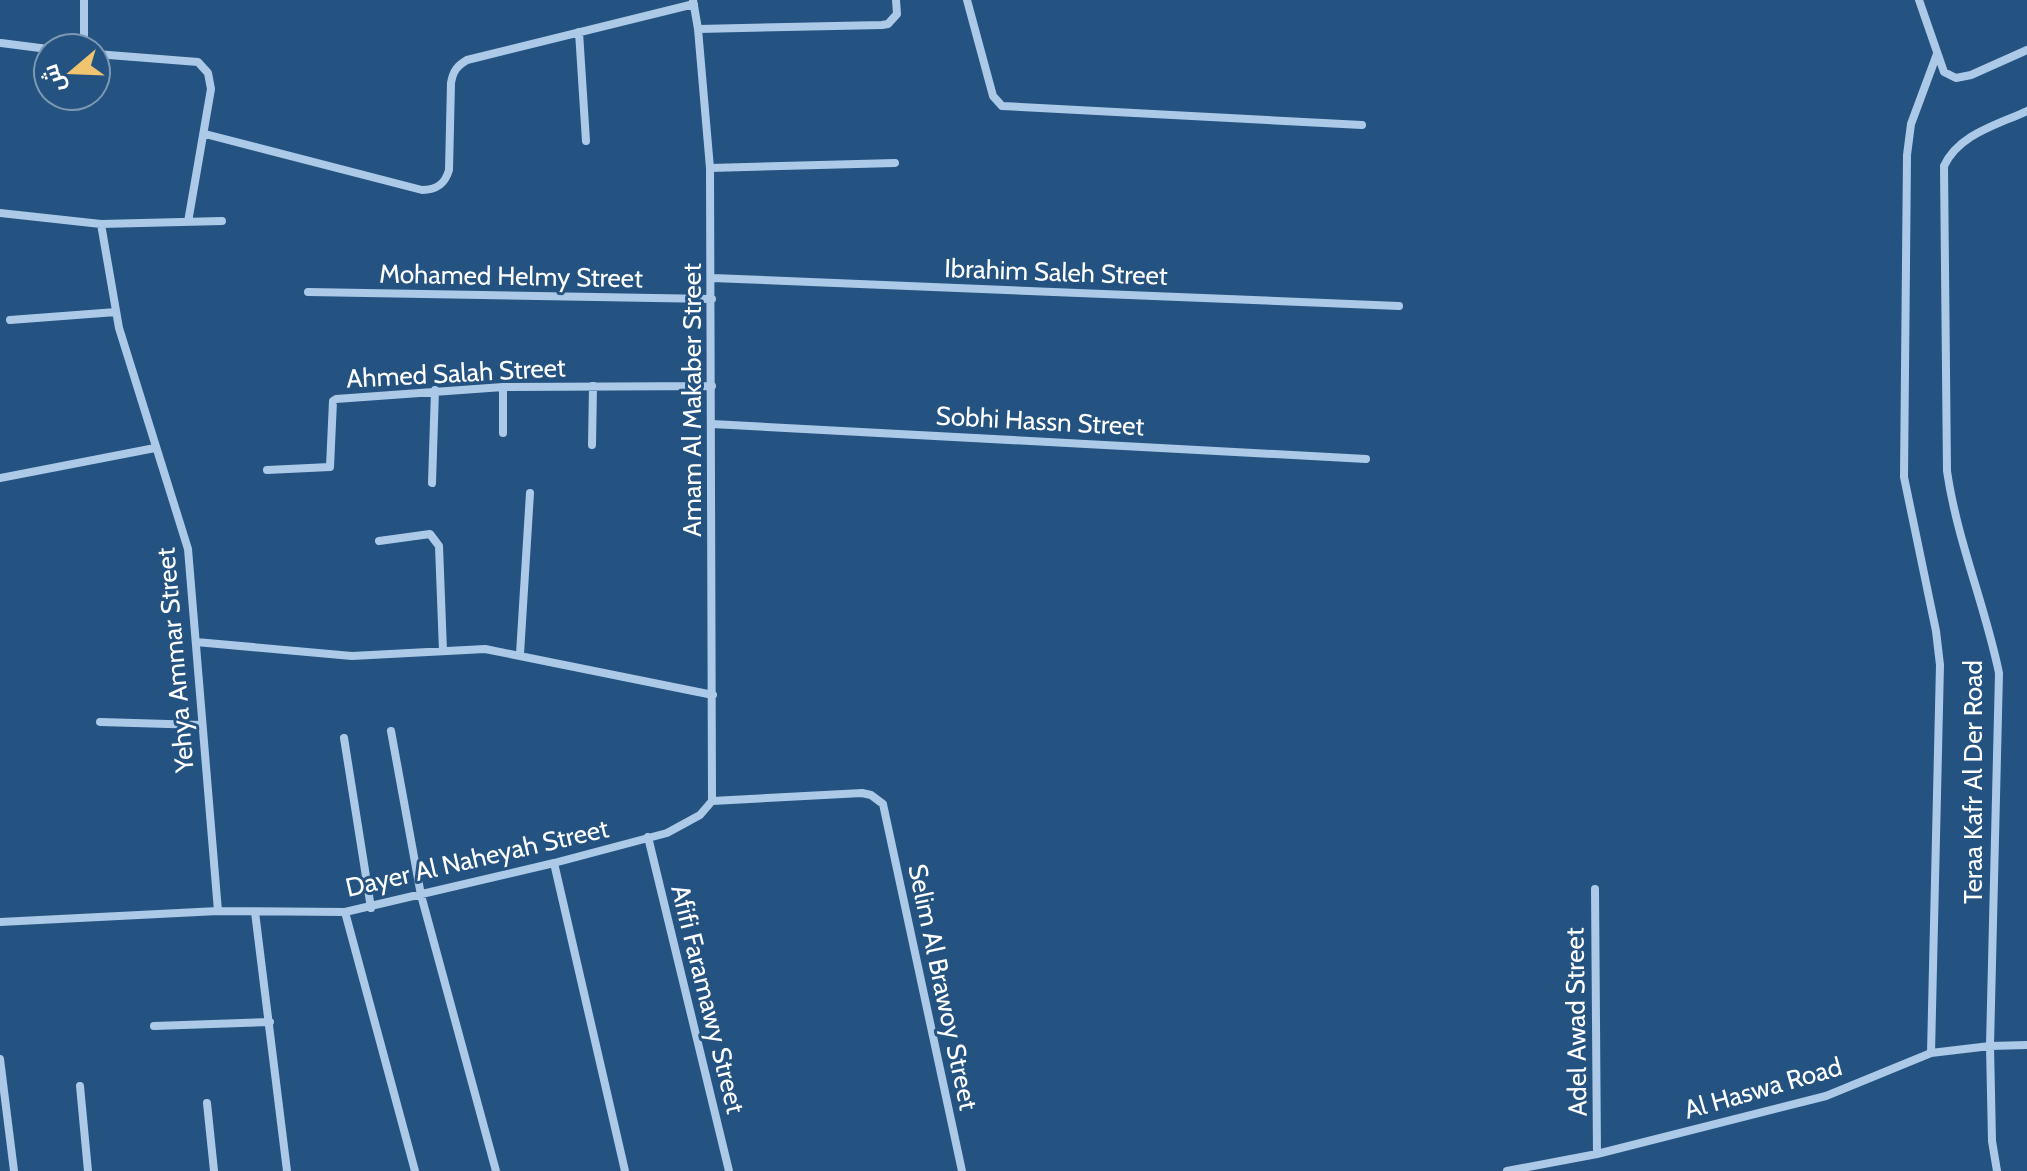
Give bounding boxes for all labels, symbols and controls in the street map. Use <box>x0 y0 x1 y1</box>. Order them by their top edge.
north arrow <box>32 32 112 112</box>
text: ش <box>36 61 71 96</box>
street label: Ibrahim Saleh Street <box>944 252 1168 292</box>
street label: Mohamed Helmy Street <box>379 258 643 294</box>
street label: Amam Al Makaber Street <box>676 263 708 537</box>
street label: Ahmed Salah Street <box>346 351 567 395</box>
street label: Sobhi Hassn Street <box>935 400 1145 442</box>
street label: Yehya Ammar Street <box>149 546 201 775</box>
street label: Teraa Kafr Al Der Road <box>1957 660 1989 904</box>
street label: Dayer Al Naheyah Street <box>342 812 612 904</box>
street label: Selim Al Brawoy Street <box>901 861 985 1113</box>
street label: Afifi Faramawy Street <box>664 881 752 1117</box>
street label: Adel Awad Street <box>1558 927 1594 1117</box>
street label: Al Haswa Road <box>1680 1050 1846 1126</box>

